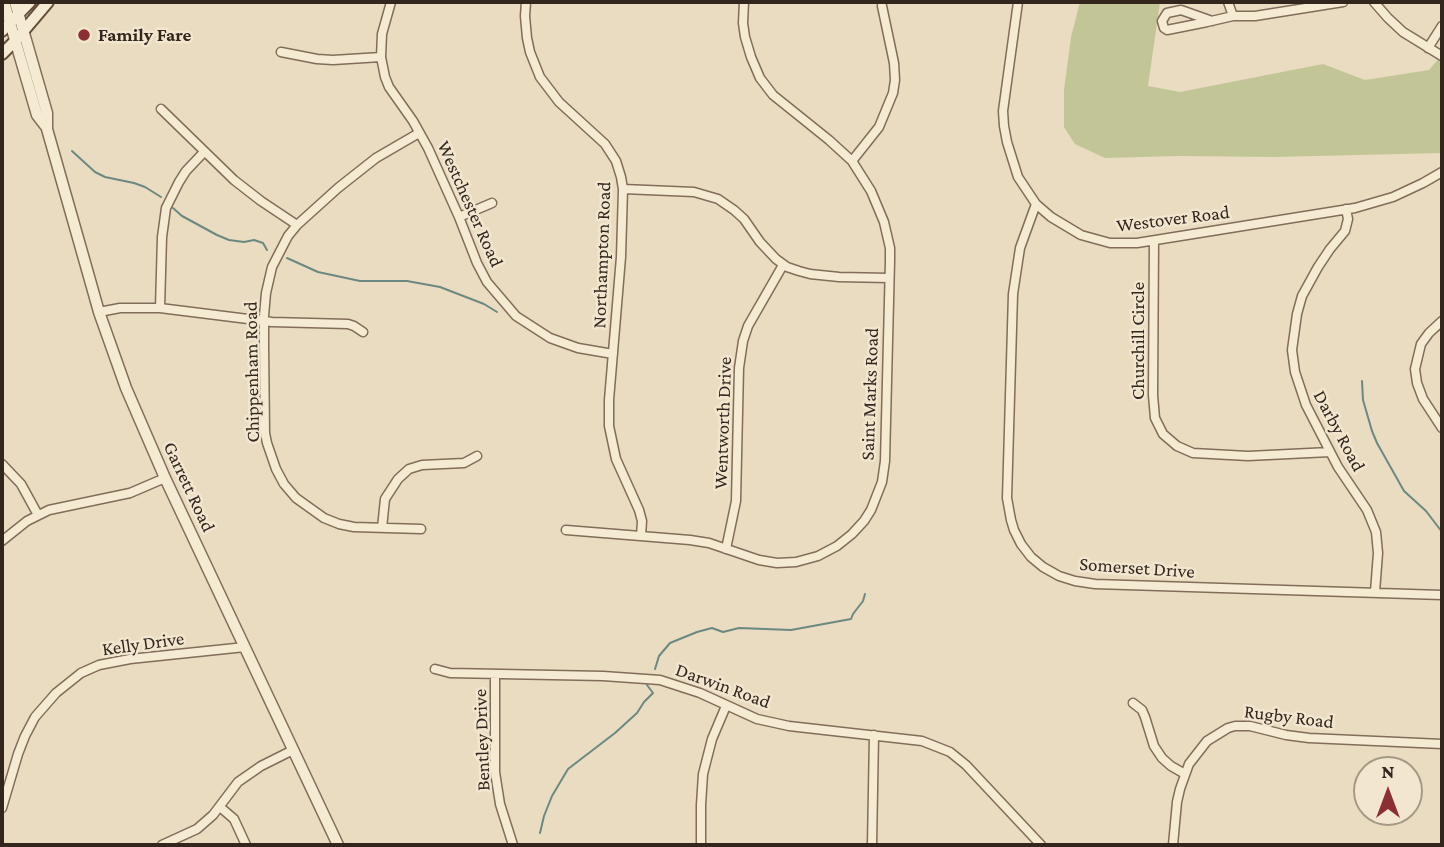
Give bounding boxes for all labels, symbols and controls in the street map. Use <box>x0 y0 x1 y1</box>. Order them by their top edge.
place label: Family Fare <box>98 24 191 46</box>
marker: Family Fare <box>76 27 92 43</box>
street label: Westchester Road <box>432 137 508 271</box>
street label: Northampton Road <box>588 181 616 329</box>
street label: Westover Road <box>1115 201 1231 237</box>
street label: Churchill Circle <box>1127 282 1149 400</box>
street label: Chippenham Road <box>239 301 265 443</box>
street label: Saint Marks Road <box>856 327 884 461</box>
street label: Wentworth Drive <box>709 356 737 490</box>
street label: Darby Road <box>1308 387 1370 475</box>
street label: Garrett Road <box>158 438 220 536</box>
street label: Somerset Drive <box>1079 553 1195 583</box>
street label: Kelly Drive <box>100 627 186 661</box>
street label: Darwin Road <box>672 658 774 714</box>
street label: Bentley Drive <box>469 689 495 791</box>
street label: Rugby Road <box>1243 700 1335 734</box>
north arrow <box>1353 756 1423 826</box>
text: N <box>1382 761 1394 782</box>

